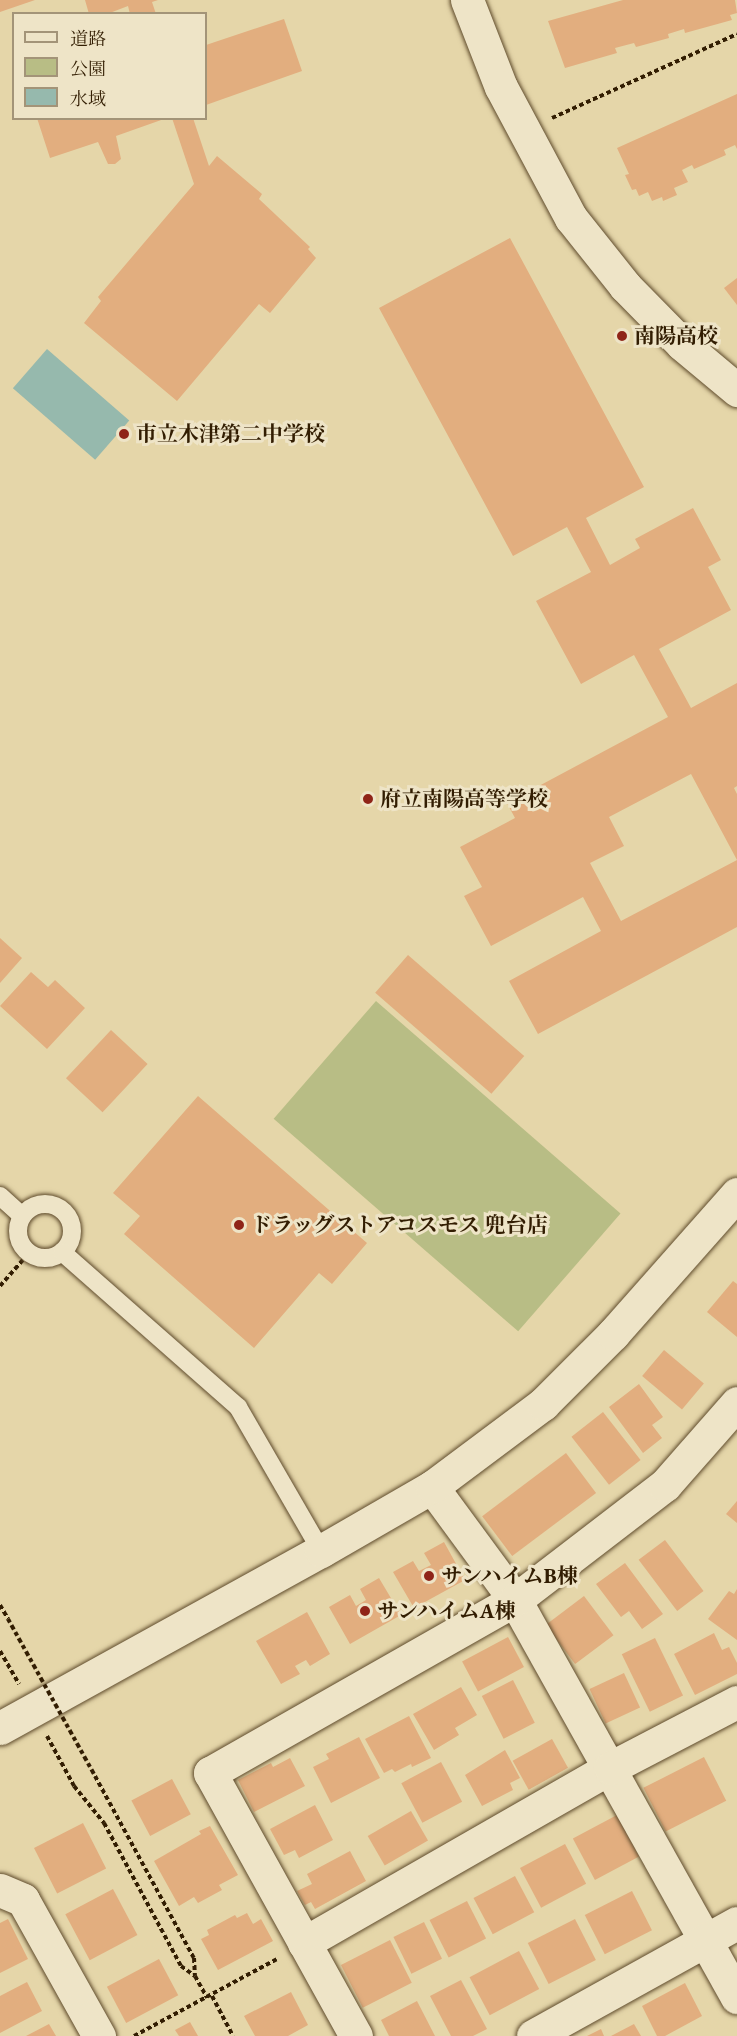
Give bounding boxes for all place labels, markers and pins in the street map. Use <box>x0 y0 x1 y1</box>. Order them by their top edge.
place label: 南陽高校 <box>634 323 718 349</box>
marker: 南陽高校 <box>615 329 629 343</box>
place label: 市立木津第二中学校 <box>136 421 325 447</box>
marker: 市立木津第二中学校 <box>117 427 131 441</box>
place label: 府立南陽高等学校 <box>380 786 548 812</box>
marker: 府立南陽高等学校 <box>361 792 375 806</box>
place label: ドラッグストアコスモス 兜台店 <box>251 1212 550 1238</box>
marker: ドラッグストアコスモス 兜台店 <box>232 1218 246 1232</box>
place label: サンハイムB棟 <box>441 1563 580 1589</box>
marker: サンハイムB棟 <box>422 1569 436 1583</box>
place label: サンハイムA棟 <box>377 1598 518 1624</box>
marker: サンハイムA棟 <box>358 1604 372 1618</box>

